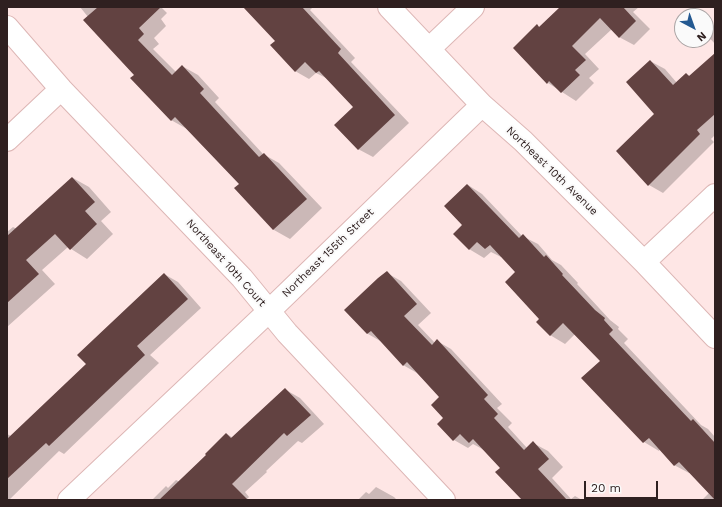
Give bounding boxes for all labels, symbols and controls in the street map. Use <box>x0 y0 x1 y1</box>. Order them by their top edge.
north arrow <box>674 8 714 48</box>
text: N <box>694 29 709 44</box>
street label: Northeast 10th Avenue <box>503 124 601 218</box>
street label: Northeast 155th Street <box>279 206 377 300</box>
street label: Northeast 10th Court <box>183 217 269 309</box>
scale bar <box>586 473 660 499</box>
text: 20 m <box>591 481 621 495</box>

